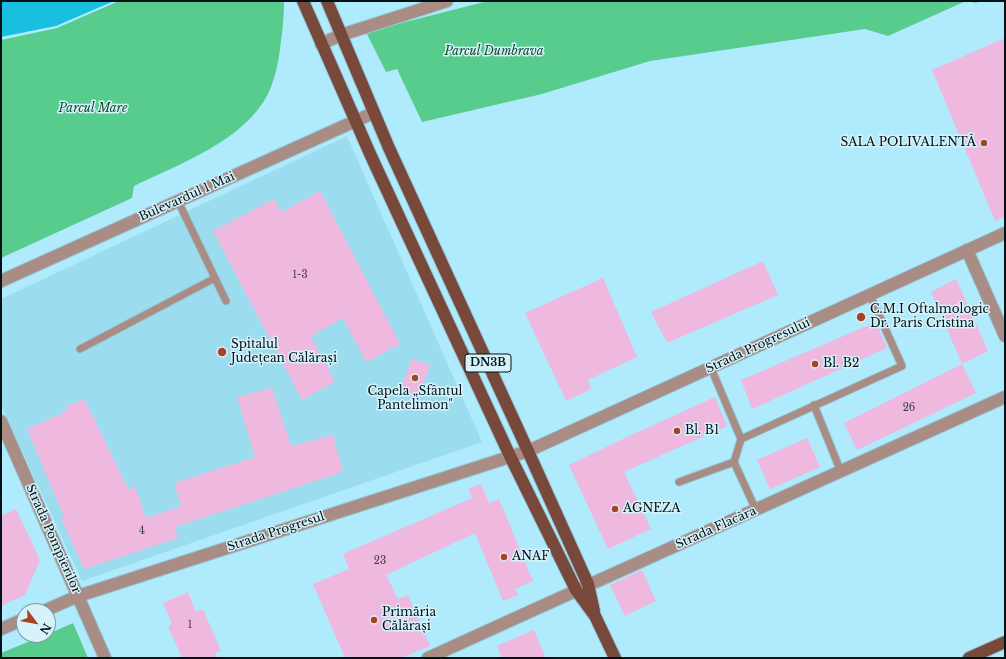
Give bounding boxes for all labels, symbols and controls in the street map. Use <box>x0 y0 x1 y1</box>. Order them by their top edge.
park label: Parcul Dumbrava <box>444 45 544 59</box>
park label: Parcul Mare <box>59 102 127 116</box>
place label: SALA POLIVALENTĂ <box>841 136 976 150</box>
marker: SALA POLIVALENTĂ <box>979 138 989 148</box>
street label: Bulevardul 1 Mai <box>137 169 237 225</box>
house number: 1-3 <box>292 269 308 281</box>
place label: C.M.I Oftalmologic Dr. Paris Cristina <box>870 303 989 331</box>
marker: C.M.I Oftalmologic Dr. Paris Cristina <box>855 311 867 323</box>
street label: Strada Progresului <box>703 315 813 377</box>
place label: Spitalul Județean Călărași <box>231 338 337 366</box>
marker: Spitalul Județean Călărași <box>216 346 228 358</box>
road number: DN3B <box>465 354 511 372</box>
place label: Bl. B2 <box>823 357 859 371</box>
marker: Bl. B2 <box>810 359 820 369</box>
marker: Capela „Sfântul Pantelimon" <box>410 373 420 383</box>
place label: Capela „Sfântul Pantelimon" <box>368 385 462 413</box>
house number: 26 <box>903 402 915 414</box>
place label: Bl. B1 <box>685 424 719 438</box>
marker: Bl. B1 <box>672 426 682 436</box>
street label: Strada Pompierilor <box>22 482 84 596</box>
place label: AGNEZA <box>623 502 681 516</box>
marker: AGNEZA <box>610 504 620 514</box>
street label: Strada Flacăra <box>673 504 759 552</box>
street label: Strada Progresul <box>226 509 326 555</box>
house number: 4 <box>139 525 145 537</box>
place label: ANAF <box>512 550 549 564</box>
marker: ANAF <box>499 552 509 562</box>
house number: 23 <box>374 555 386 567</box>
north arrow <box>16 603 56 643</box>
place label: Primăria Călărași <box>382 606 436 634</box>
marker: Primăria Călărași <box>369 615 379 625</box>
house number: 1 <box>188 619 192 631</box>
text: N <box>37 621 54 637</box>

